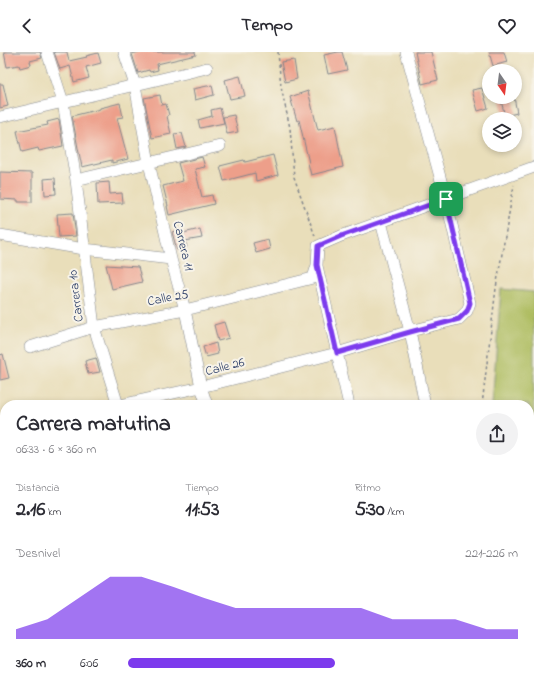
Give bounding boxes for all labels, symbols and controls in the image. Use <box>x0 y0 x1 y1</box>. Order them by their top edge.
text: Tempo <box>241 13 293 39</box>
icon: back <box>16 15 38 37</box>
icon: heart <box>496 15 518 37</box>
north arrow <box>482 64 522 104</box>
map controls <box>482 64 522 152</box>
button: layers <box>482 112 522 152</box>
pin <box>429 182 463 216</box>
icon: arrive <box>435 188 457 210</box>
street label: Carrera 11 <box>168 219 198 273</box>
street label: Carrera 10 <box>63 269 89 323</box>
street label: Calle 25 <box>146 285 191 311</box>
street label: Calle 26 <box>203 353 247 381</box>
text: Carrera matutina <box>16 409 171 441</box>
button: share <box>476 413 518 455</box>
text: 06:33 · 6 × 360 m <box>16 440 96 459</box>
text: Distancia <box>16 480 60 496</box>
text: Tiempo <box>185 480 219 496</box>
text: Ritmo <box>355 480 381 496</box>
text: 2.16 <box>16 496 45 525</box>
text: 11:53 <box>185 496 219 525</box>
text: 5:30 <box>355 496 385 525</box>
text: km <box>45 504 61 520</box>
text: /km <box>385 504 404 520</box>
text: Desnivel <box>16 544 60 563</box>
text: 221–226 m <box>465 544 518 563</box>
text: 360 m <box>16 654 46 673</box>
text: 6:06 <box>80 654 98 673</box>

